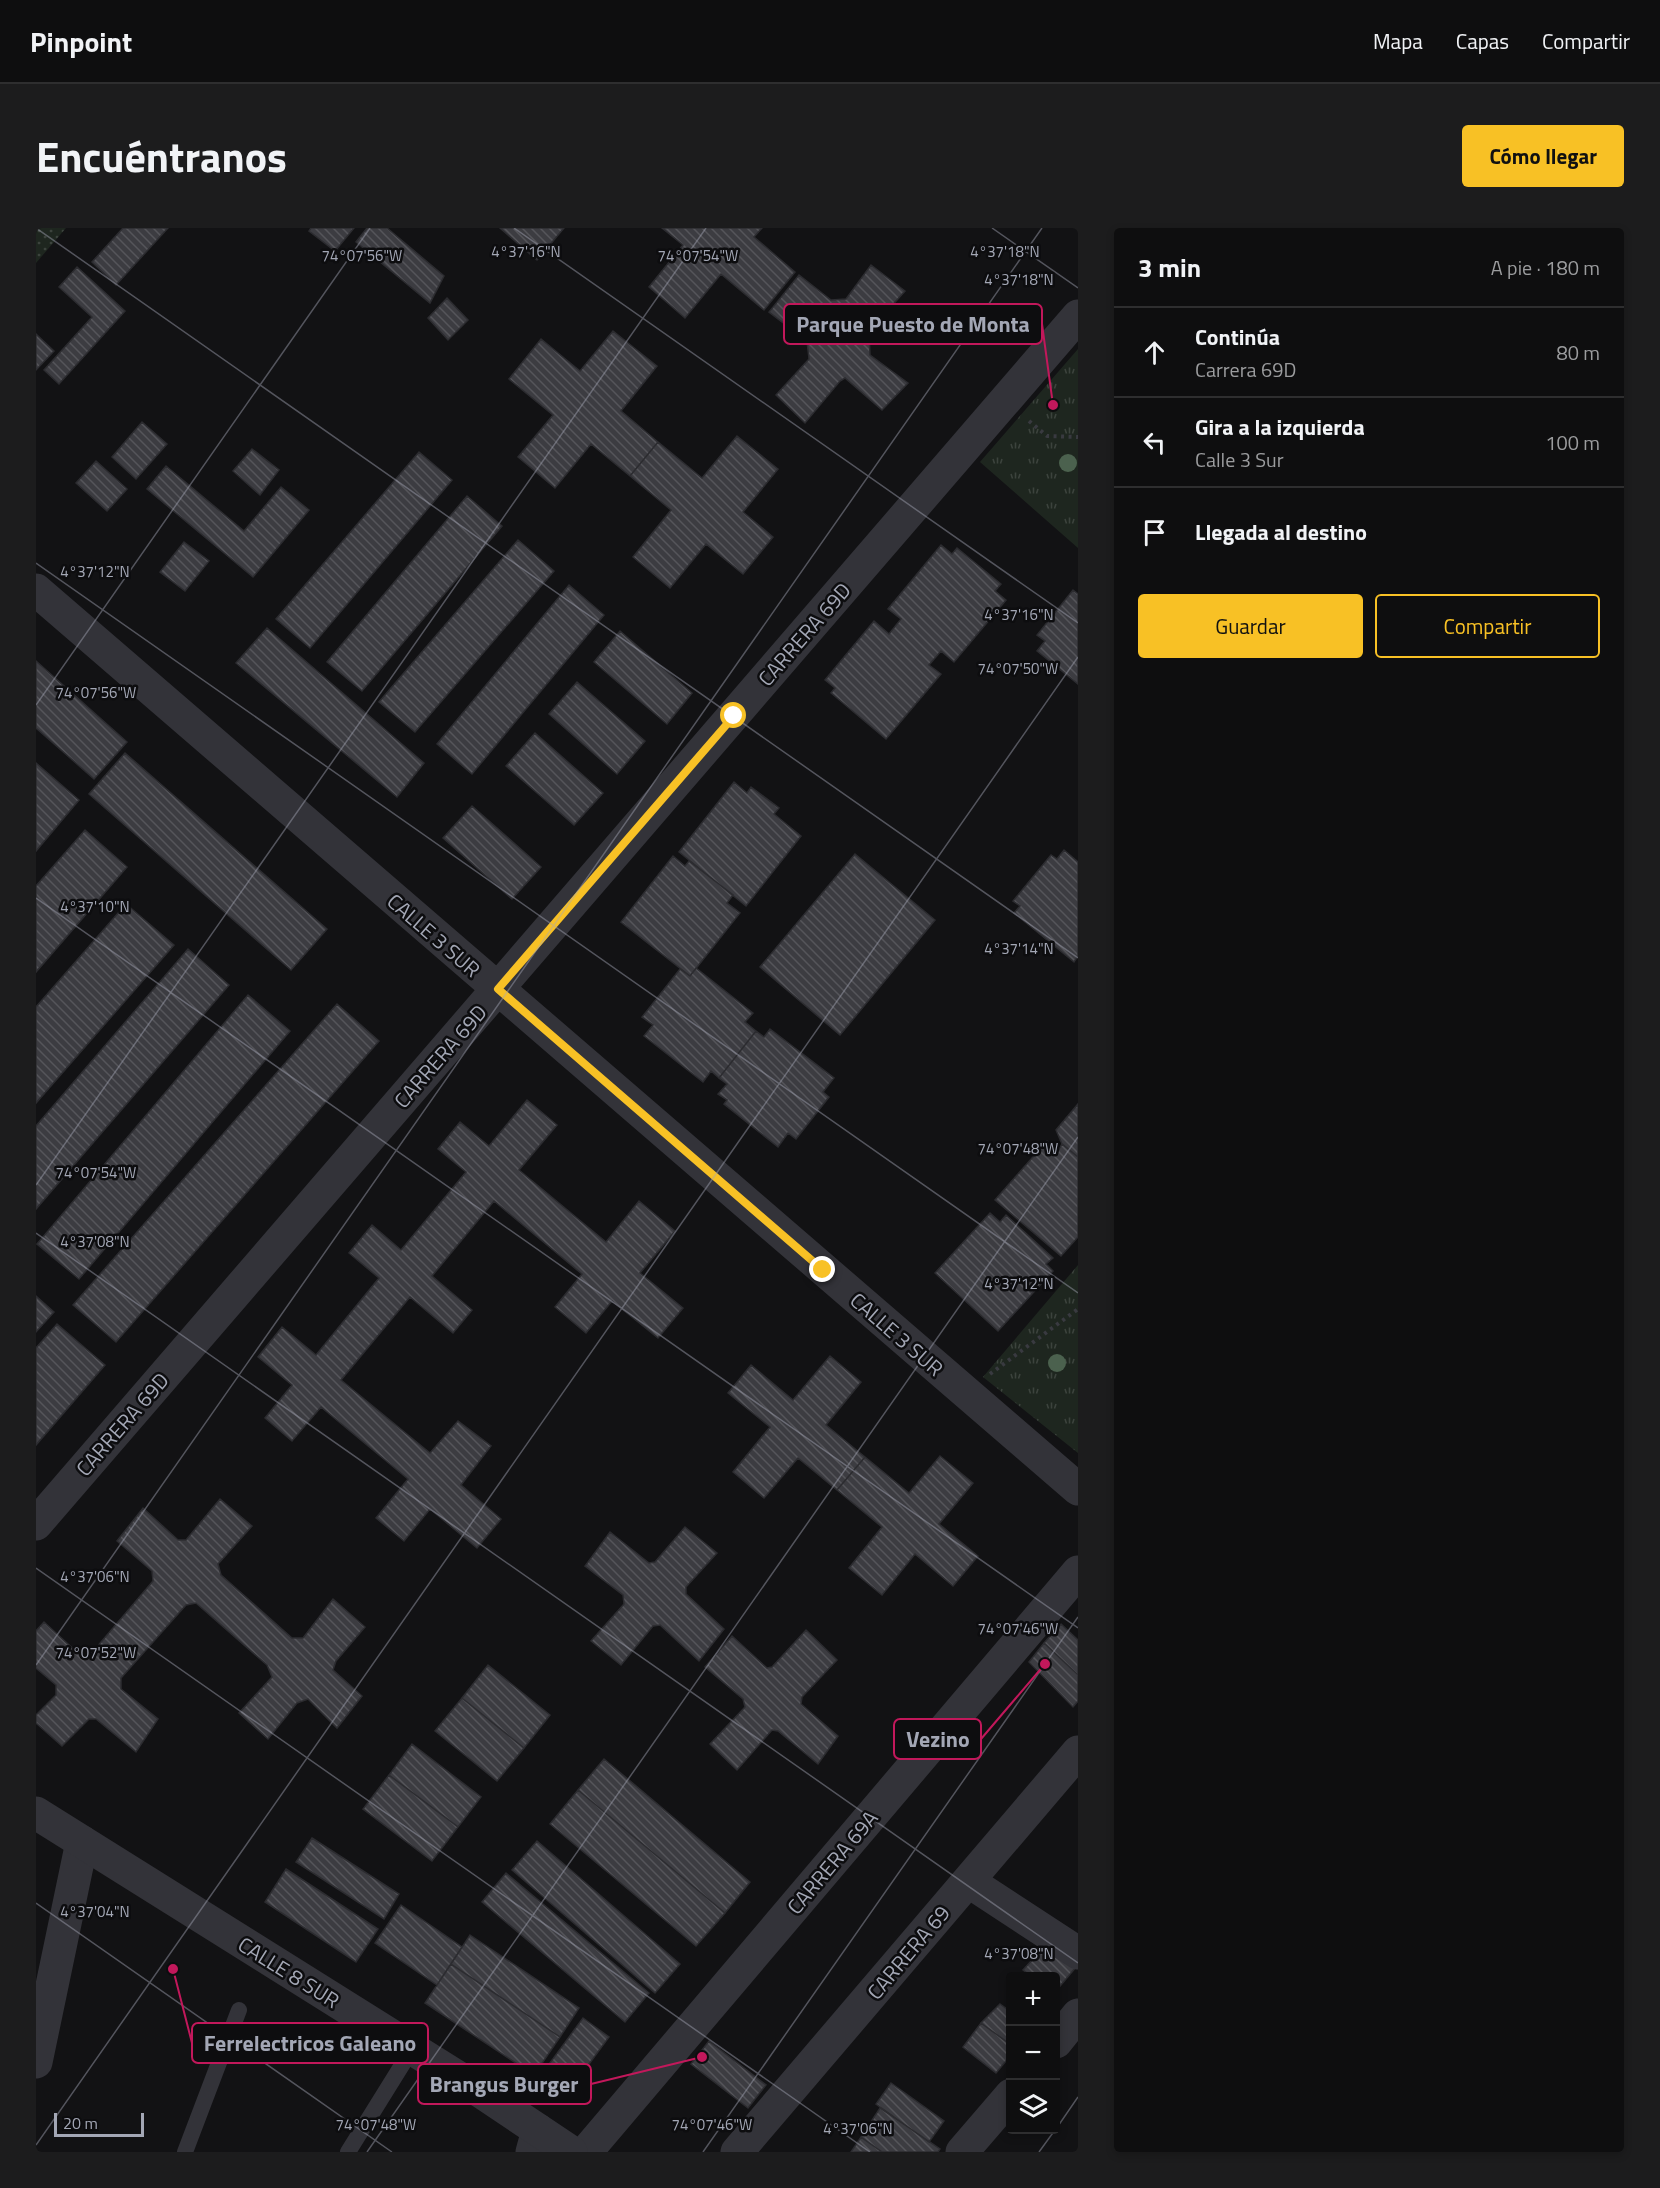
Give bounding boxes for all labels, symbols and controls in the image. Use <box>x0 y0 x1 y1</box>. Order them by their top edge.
text: Pinpoint <box>30 20 132 63</box>
text: Mapa <box>1373 25 1423 57</box>
text: Capas <box>1456 25 1509 57</box>
text: Compartir <box>1542 25 1630 57</box>
text: Encuéntranos <box>36 124 287 188</box>
button: Cómo llegar <box>1462 125 1624 187</box>
text: 4°37'16"N <box>491 240 561 263</box>
text: 4°37'18"N <box>970 240 1040 263</box>
text: 74°07'56"W <box>322 244 402 267</box>
text: 74°07'54"W <box>658 244 738 267</box>
text: 3 min <box>1138 248 1201 287</box>
text: A pie · 180 m <box>1491 252 1600 283</box>
text: 4°37'18"N <box>984 268 1054 291</box>
callout: Parque Puesto de Monta <box>784 304 1042 344</box>
text: Parque Puesto de Monta <box>796 307 1030 341</box>
text: Continúa <box>1195 320 1280 354</box>
icon: ahead <box>1138 336 1171 369</box>
text: 80 m <box>1556 337 1600 368</box>
text: Carrera 69D <box>1195 354 1296 385</box>
text: Gira a la izquierda <box>1195 410 1365 444</box>
icon: left <box>1138 426 1171 459</box>
text: 100 m <box>1545 427 1600 458</box>
text: Calle 3 Sur <box>1195 444 1284 475</box>
text: Llegada al destino <box>1195 515 1367 549</box>
icon: arrive <box>1138 516 1171 549</box>
text: 4°37'12"N <box>60 560 130 583</box>
street label: CARRERA 69D <box>750 575 858 693</box>
button: Guardar <box>1138 594 1363 658</box>
button: Compartir <box>1375 594 1600 658</box>
text: 4°37'16"N <box>984 603 1054 626</box>
text: 74°07'50"W <box>978 657 1058 680</box>
text: 74°07'56"W <box>56 681 136 704</box>
route start <box>720 702 746 728</box>
street label: CALLE 3 SUR <box>380 885 488 985</box>
text: 4°37'10"N <box>60 895 130 918</box>
text: 4°37'14"N <box>984 937 1054 960</box>
street label: CARRERA 69D <box>386 997 494 1115</box>
text: 74°07'48"W <box>978 1137 1058 1160</box>
text: 74°07'54"W <box>56 1161 136 1184</box>
text: 4°37'08"N <box>60 1230 130 1253</box>
route end <box>809 1256 835 1282</box>
text: 4°37'12"N <box>984 1272 1054 1295</box>
street label: CALLE 3 SUR <box>843 1284 951 1384</box>
street label: CARRERA 69D <box>68 1365 176 1483</box>
text: 4°37'06"N <box>60 1565 130 1588</box>
text: 74°07'46"W <box>978 1617 1058 1640</box>
text: 74°07'52"W <box>56 1641 136 1664</box>
callout: Vezino <box>894 1719 981 1759</box>
text: Vezino <box>906 1722 970 1756</box>
street label: CARRERA 69A <box>779 1803 886 1921</box>
street label: CARRERA 69 <box>859 1898 957 2006</box>
text: 4°37'04"N <box>60 1900 130 1923</box>
street label: CALLE 8 SUR <box>232 1928 346 2016</box>
text: 4°37'08"N <box>984 1942 1054 1965</box>
map controls <box>1006 1972 1060 2134</box>
button: + <box>1006 1972 1060 2026</box>
callout: Ferrelectricos Galeano <box>192 2023 428 2063</box>
text: Ferrelectricos Galeano <box>204 2026 416 2060</box>
button: − <box>1006 2026 1060 2080</box>
callout: Brangus Burger <box>418 2064 591 2104</box>
text: Brangus Burger <box>429 2067 579 2101</box>
button: layers <box>1006 2080 1060 2134</box>
scale bar <box>54 2110 144 2138</box>
text: 20 m <box>63 2111 98 2135</box>
text: 74°07'48"W <box>336 2113 416 2136</box>
text: 74°07'46"W <box>672 2113 752 2136</box>
text: 4°37'06"N <box>823 2117 893 2140</box>

